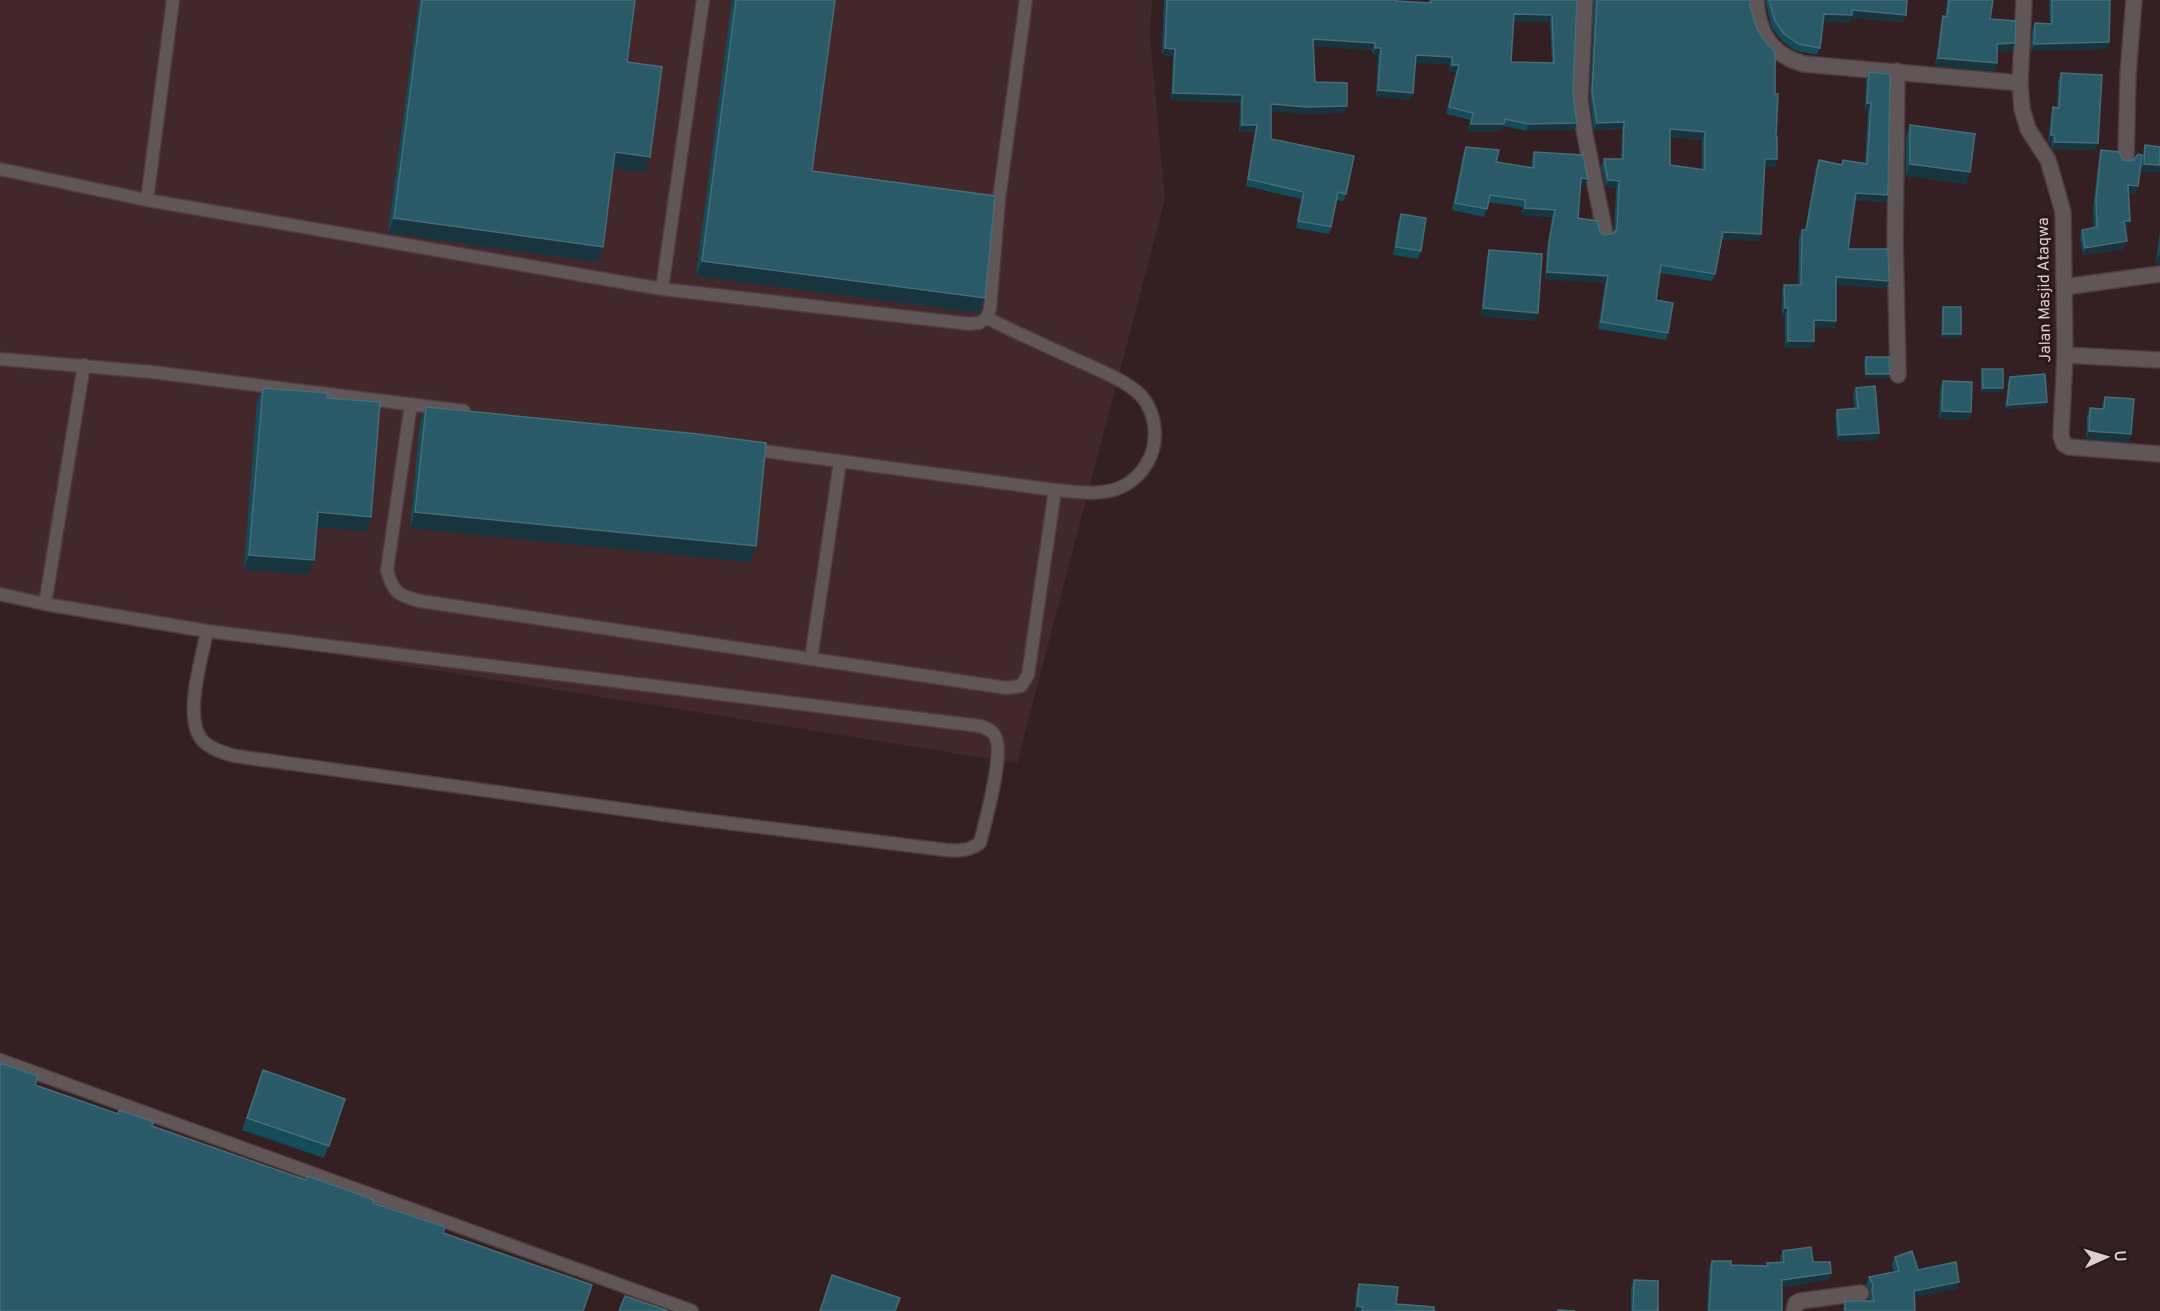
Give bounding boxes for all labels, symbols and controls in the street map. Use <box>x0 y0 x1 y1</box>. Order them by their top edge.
street label: Jalan Masjid Ataqwa <box>2034 217 2056 363</box>
north arrow <box>2076 1227 2136 1287</box>
text: U <box>2109 1250 2129 1262</box>

